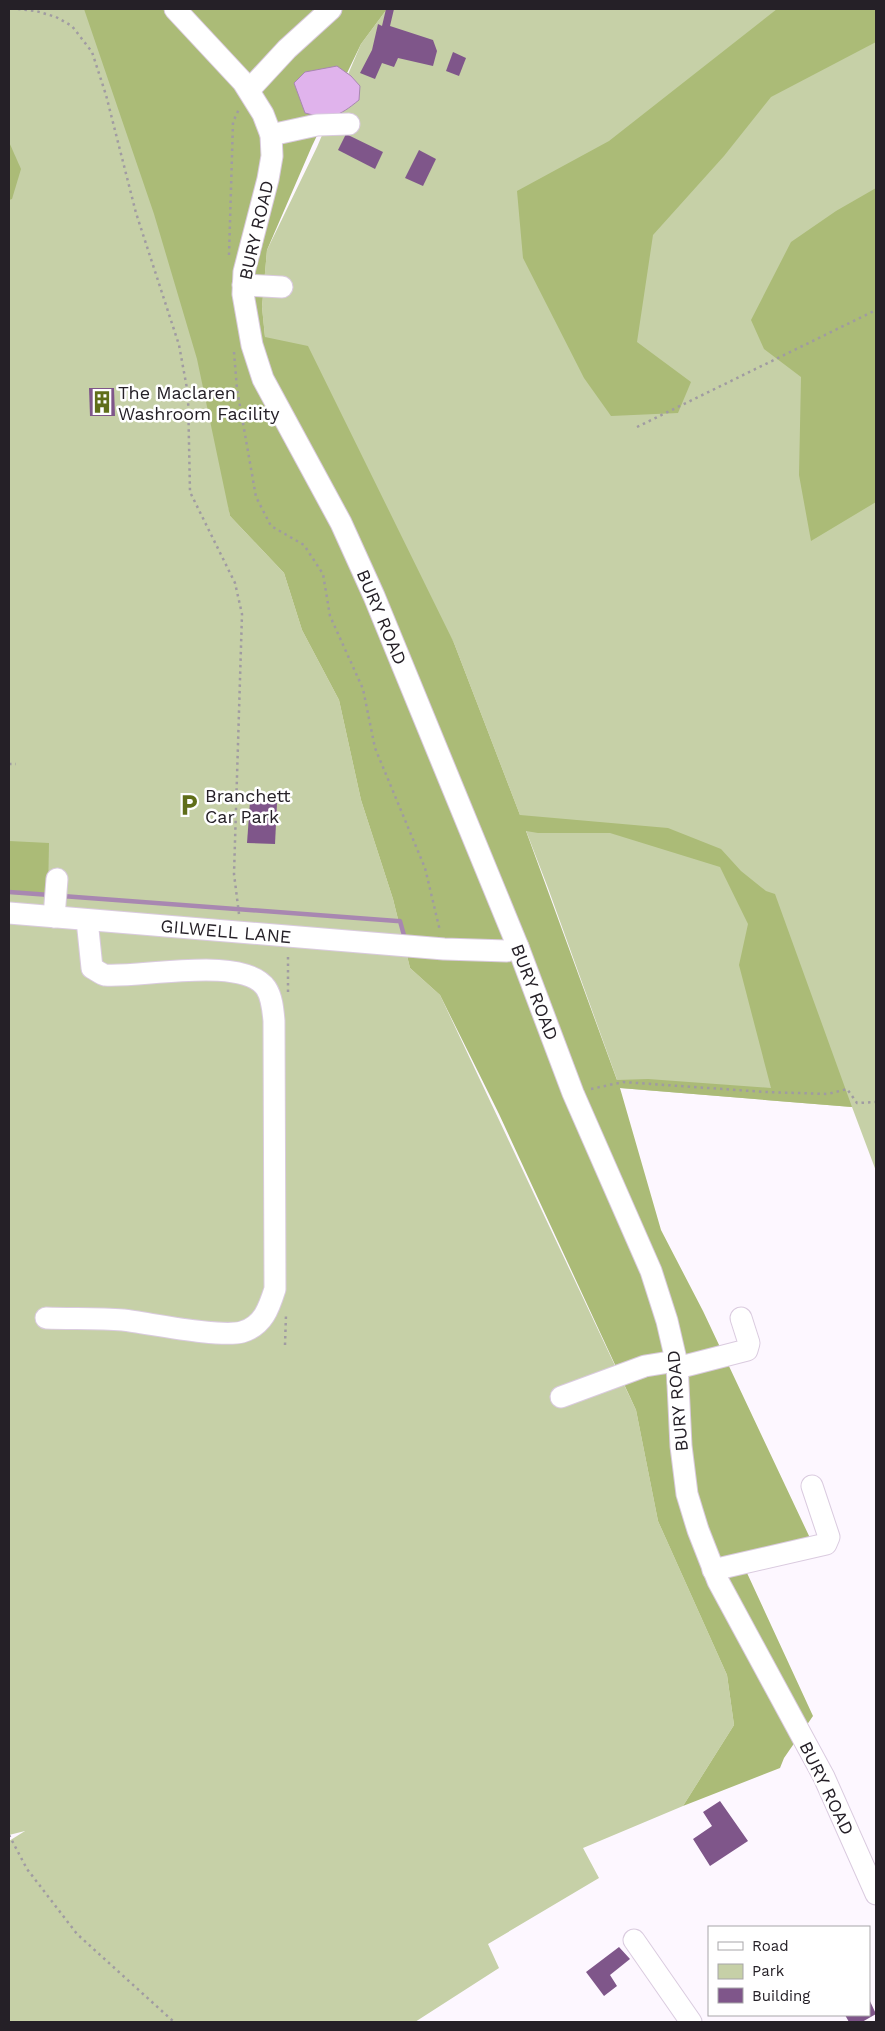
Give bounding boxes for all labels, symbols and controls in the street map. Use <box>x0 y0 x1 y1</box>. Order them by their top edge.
street label: BURY ROAD <box>234 178 278 282</box>
place label: The Maclaren Washroom Facility <box>118 382 280 424</box>
building icon: The Maclaren Washroom Facility <box>89 389 115 415</box>
street label: BURY ROAD <box>352 566 412 668</box>
place label: Branchett Car Park <box>205 785 291 827</box>
parking icon: Branchett Car Park <box>176 792 202 818</box>
street label: GILWELL LANE <box>160 915 292 947</box>
street label: BURY ROAD <box>507 941 563 1043</box>
street label: BURY ROAD <box>662 1350 692 1452</box>
street label: BURY ROAD <box>795 1738 859 1838</box>
legend <box>708 1926 870 2016</box>
text: Road <box>752 1937 789 1955</box>
text: Park <box>752 1962 785 1980</box>
text: Building <box>752 1987 810 2005</box>

